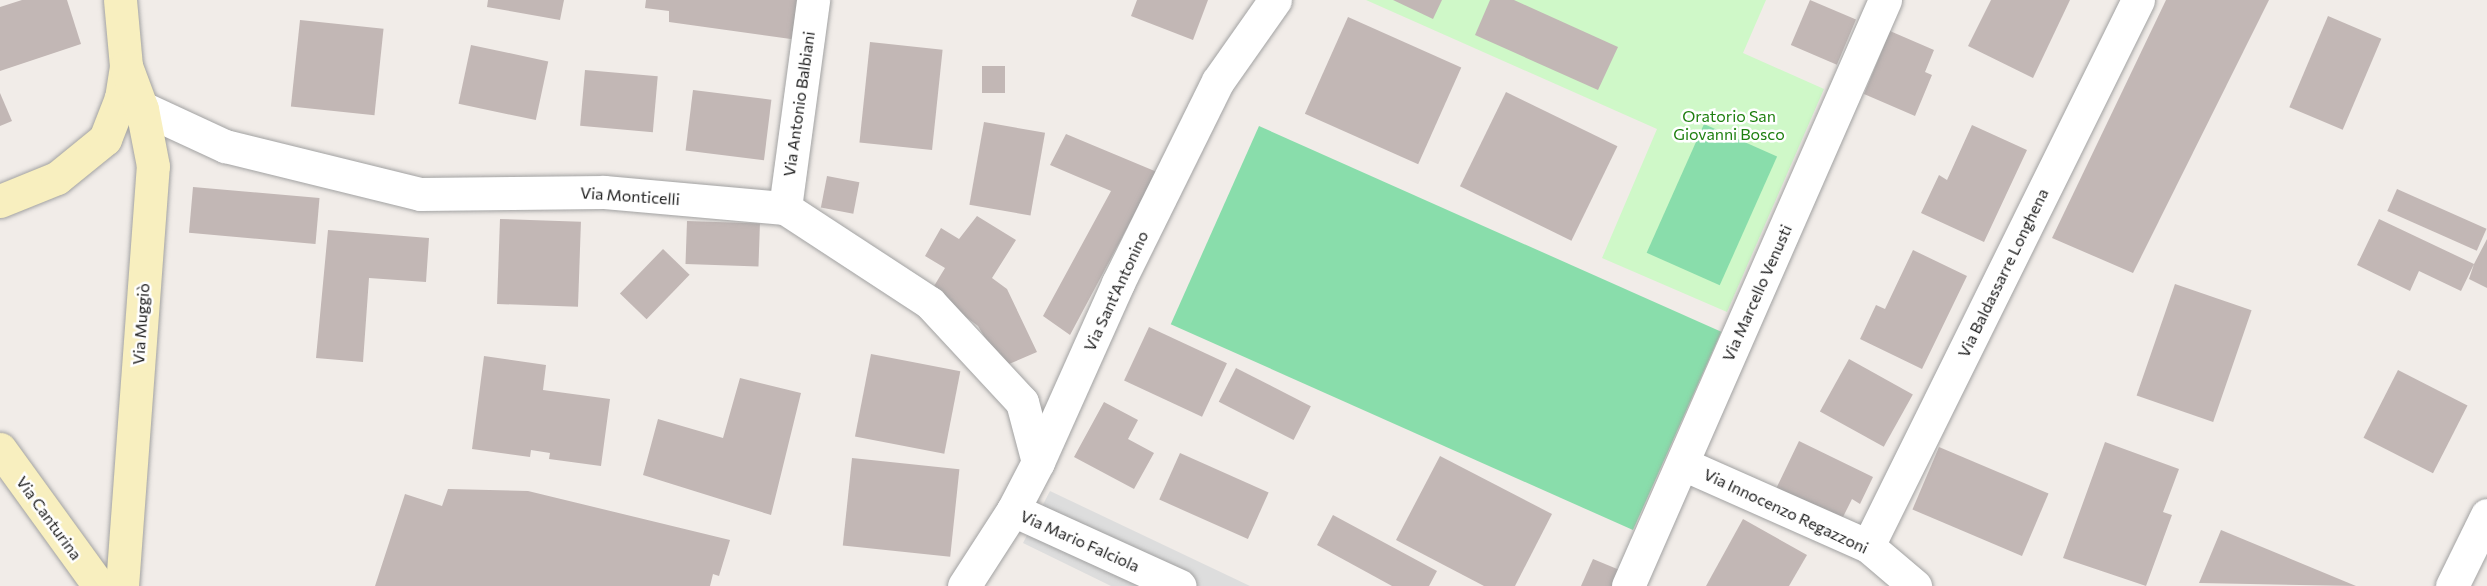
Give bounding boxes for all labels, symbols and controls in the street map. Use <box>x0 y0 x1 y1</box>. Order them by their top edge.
street label: Via Antonio Balbiani <box>779 30 819 178</box>
park label: Oratorio San Giovanni Bosco <box>1673 106 1785 144</box>
street label: Via Monticelli <box>580 183 680 209</box>
street label: Via Baldassarre Longhena <box>1954 185 2052 361</box>
street label: Via Marcello Venusti <box>1718 222 1796 364</box>
street label: Via Sant'Antonino <box>1080 228 1152 354</box>
street label: Via Muggiò <box>129 283 153 365</box>
street label: Via Innocenzo Regazzoni <box>1701 464 1871 558</box>
street label: Via Canturina <box>12 472 86 564</box>
street label: Via Mario Falciola <box>1017 506 1143 576</box>

